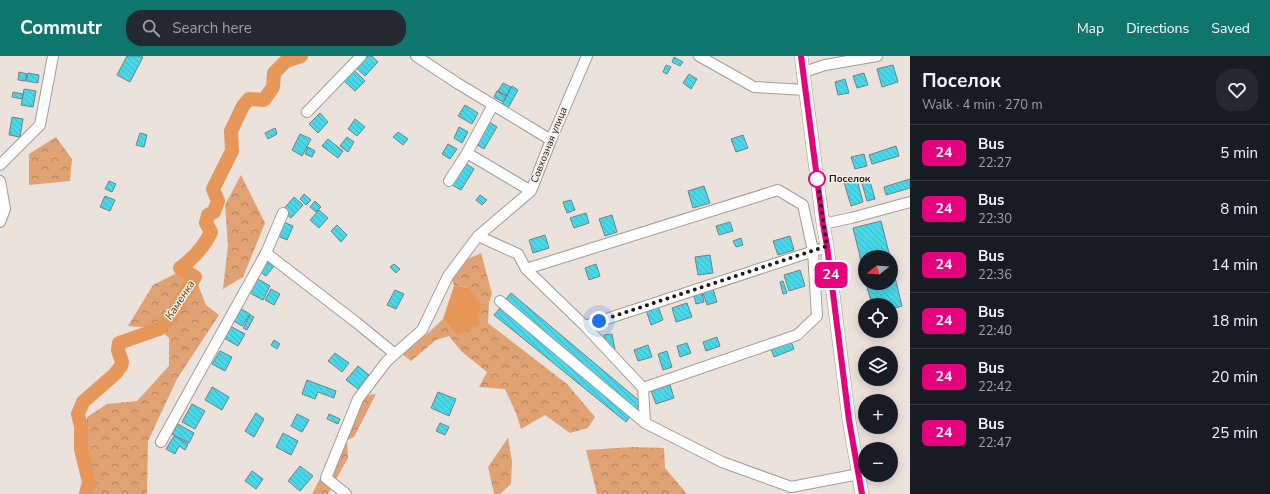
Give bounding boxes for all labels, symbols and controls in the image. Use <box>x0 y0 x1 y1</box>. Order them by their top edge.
search box <box>126 10 406 46</box>
text: Commutr <box>20 15 102 41</box>
icon: search <box>140 17 162 39</box>
text: Search here <box>172 18 252 38</box>
text: Map <box>1077 19 1104 38</box>
text: Directions <box>1126 19 1189 38</box>
text: Saved <box>1211 19 1250 38</box>
text: Поселок <box>922 68 1001 94</box>
button: heart <box>1216 69 1258 111</box>
text: Walk · 4 min · 270 m <box>922 96 1043 114</box>
street label: Совхозная улица <box>527 105 571 185</box>
text: Bus <box>978 134 1004 154</box>
text: 24 <box>936 143 952 162</box>
text: 5 min <box>1220 143 1258 163</box>
text: 22:27 <box>978 154 1012 172</box>
marker: Поселок <box>808 170 826 188</box>
place label: Поселок <box>829 172 871 186</box>
text: Bus <box>978 190 1004 210</box>
text: 24 <box>936 199 952 218</box>
text: 8 min <box>1220 199 1258 219</box>
text: 22:30 <box>978 210 1012 228</box>
text: Bus <box>978 246 1004 266</box>
north arrow <box>858 250 898 290</box>
map controls <box>858 250 898 482</box>
text: 24 <box>936 255 952 274</box>
text: 14 min <box>1211 255 1258 275</box>
line badge: 24 <box>813 262 849 288</box>
text: 24 <box>823 265 839 284</box>
text: 22:36 <box>978 266 1012 284</box>
water label: Каменка <box>162 277 198 323</box>
button: locate <box>858 298 898 338</box>
text: Bus <box>978 302 1004 322</box>
your location <box>589 311 609 331</box>
text: 24 <box>936 311 952 330</box>
text: 18 min <box>1211 311 1258 331</box>
text: 22:40 <box>978 322 1012 340</box>
button: layers <box>858 346 898 386</box>
text: Bus <box>978 358 1004 378</box>
text: 24 <box>936 367 952 386</box>
text: 20 min <box>1211 367 1258 387</box>
text: 22:42 <box>978 378 1012 396</box>
button: + <box>858 394 898 434</box>
text: Bus <box>978 414 1004 434</box>
text: 24 <box>936 423 952 442</box>
text: 25 min <box>1211 423 1258 443</box>
text: 22:47 <box>978 434 1012 452</box>
button: − <box>858 442 898 482</box>

